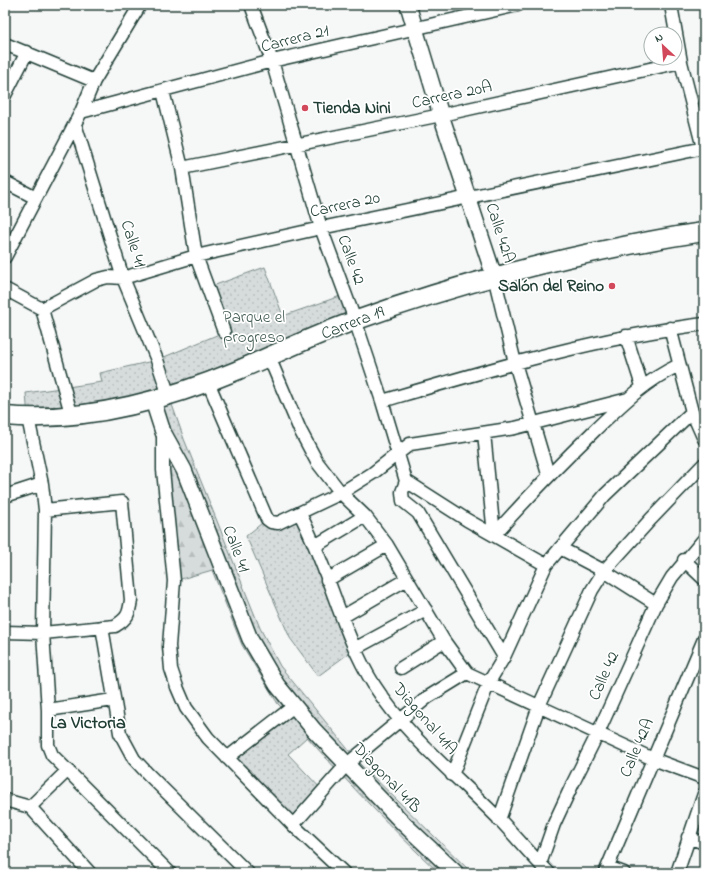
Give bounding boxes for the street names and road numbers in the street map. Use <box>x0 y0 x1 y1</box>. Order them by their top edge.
street label: Carrera 21 <box>258 18 332 60</box>
street label: Carrera 20A <box>409 74 495 116</box>
street label: Carrera 20 <box>308 185 382 225</box>
street label: Calle 42A <box>479 200 521 266</box>
street label: Calle 41 <box>114 217 153 271</box>
street label: Calle 42 <box>330 232 372 288</box>
street label: Carrera 19 <box>318 300 388 346</box>
street label: Calle 41 <box>216 522 257 577</box>
street label: Calle 42 <box>582 647 626 705</box>
street label: Diagonal 41A <box>384 677 464 762</box>
street label: Calle 42A <box>613 715 661 781</box>
street label: Diagonal 41B <box>345 736 427 820</box>

